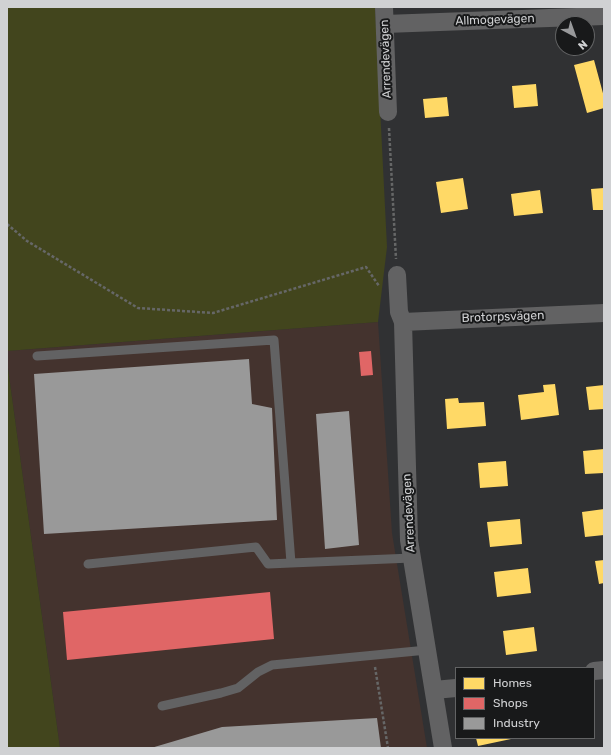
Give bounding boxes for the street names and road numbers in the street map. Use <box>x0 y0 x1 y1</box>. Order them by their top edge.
street label: Allmogevägen <box>455 11 535 29</box>
street label: Arrendevägen <box>377 19 395 99</box>
street label: Brotorpsvägen <box>461 308 545 326</box>
street label: Arrendevägen <box>400 473 418 553</box>

